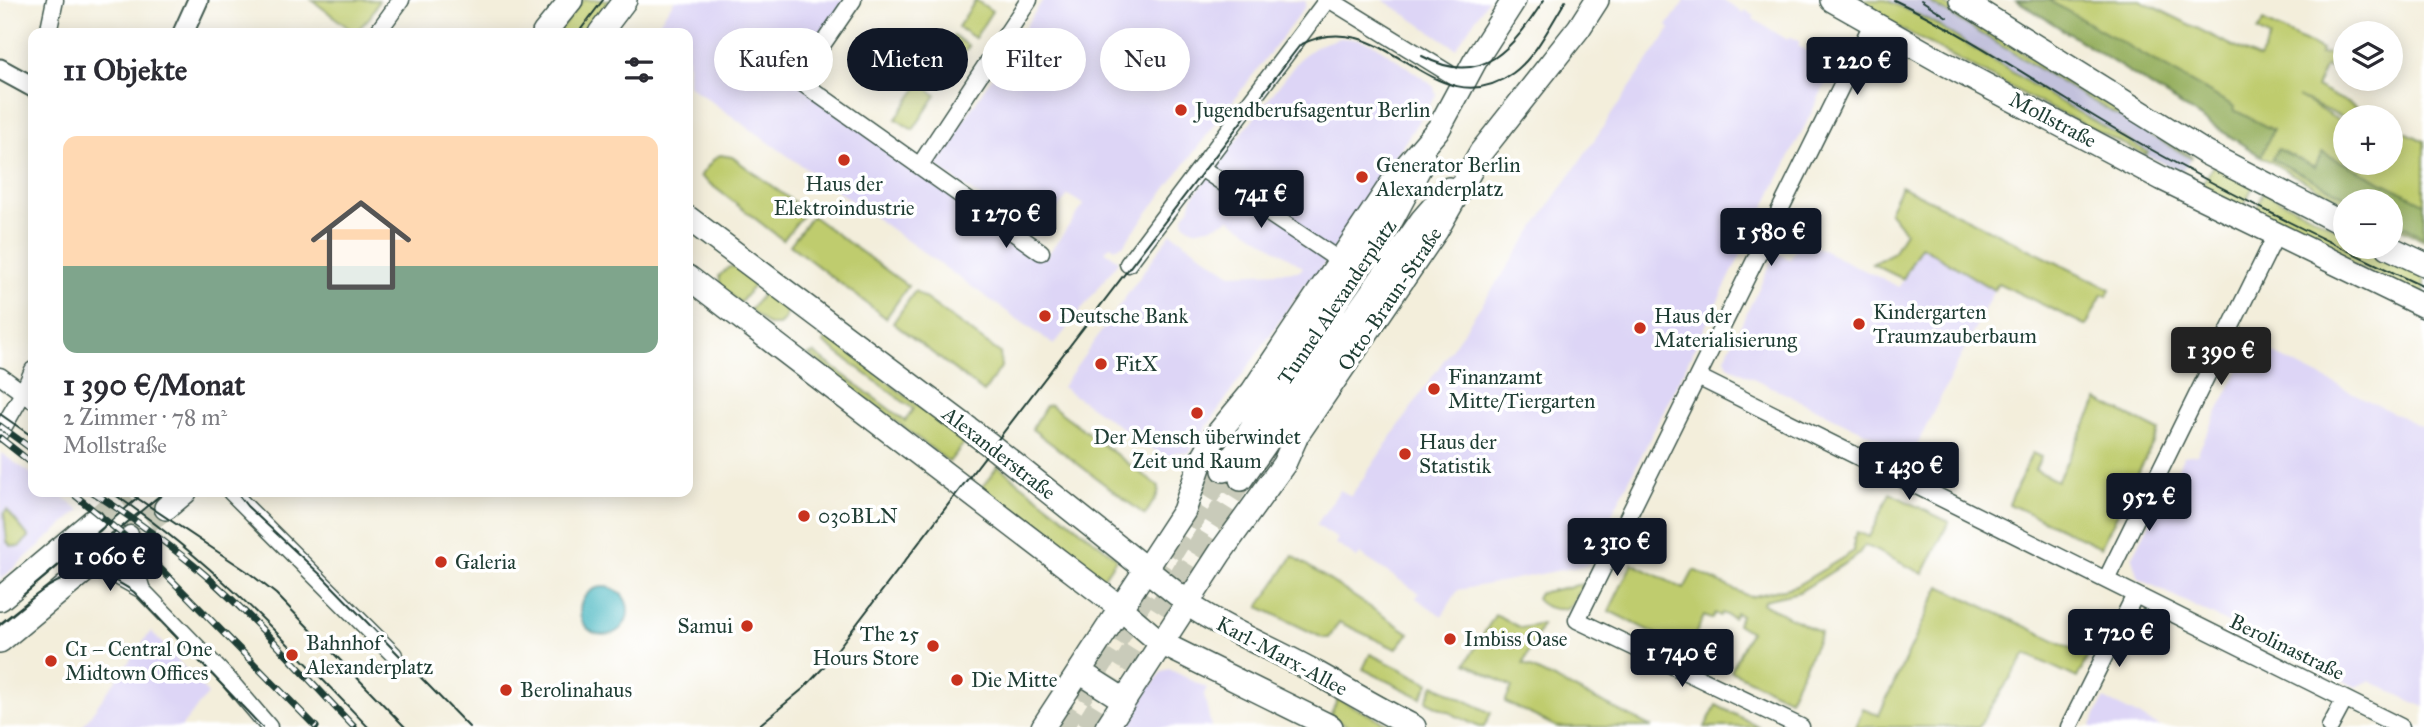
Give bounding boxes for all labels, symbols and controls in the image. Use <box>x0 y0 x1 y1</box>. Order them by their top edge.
map controls <box>2333 21 2403 259</box>
button: layers <box>2333 21 2403 91</box>
chip: Kaufen <box>714 28 833 91</box>
chip: Mieten <box>847 28 968 91</box>
chip: Filter <box>982 28 1086 91</box>
chip: Neu <box>1100 28 1190 91</box>
pin: 1 220 € <box>1792 38 1922 97</box>
text: 1 220 € <box>1823 46 1891 74</box>
icon: filters <box>620 51 658 89</box>
text: 11 Objekte <box>63 52 187 88</box>
street label: Mollstraße <box>2005 86 2101 154</box>
place label: Jugendberufsagentur Berlin <box>1193 97 1430 123</box>
marker: Jugendberufsagentur Berlin <box>1173 102 1189 118</box>
button: + <box>2333 105 2403 175</box>
marker: Haus der Elektroindustrie <box>836 152 852 168</box>
place label: Generator Berlin Alexanderplatz <box>1375 152 1521 202</box>
marker: Generator Berlin Alexanderplatz <box>1354 169 1370 185</box>
pin: 741 € <box>1212 170 1310 230</box>
place label: Haus der Elektroindustrie <box>773 171 915 221</box>
text: 741 € <box>1235 179 1287 207</box>
icon: home <box>298 182 424 308</box>
button: − <box>2333 189 2403 259</box>
pin: 1 270 € <box>941 190 1071 250</box>
text: 1 270 € <box>971 199 1041 227</box>
pin: 1 580 € <box>1706 208 1836 268</box>
street label: Tunnel Alexanderplatz <box>1272 214 1402 390</box>
text: 1 580 € <box>1736 217 1806 245</box>
street label: Otto-Braun-Straße <box>1332 222 1448 376</box>
place label: Kindergarten Traumzauberbaum <box>1873 299 2037 349</box>
place label: Deutsche Bank <box>1059 303 1188 329</box>
place label: Haus der Materialisierung <box>1654 303 1797 353</box>
marker: Deutsche Bank <box>1037 308 1053 324</box>
marker: Kindergarten Traumzauberbaum <box>1851 316 1867 332</box>
marker: Haus der Materialisierung <box>1632 320 1648 336</box>
pin: 1 390 € <box>2156 328 2286 387</box>
text: 1 390 € <box>2187 336 2255 364</box>
place label: FitX <box>1115 351 1158 377</box>
marker: FitX <box>1093 356 1109 372</box>
place label: Finanzamt Mitte/Tiergarten <box>1448 364 1595 414</box>
text: 1 390 €/Monat <box>63 367 245 403</box>
marker: Finanzamt Mitte/Tiergarten <box>1426 381 1442 397</box>
street label: Alexanderstraße <box>936 400 1061 505</box>
text: 2 Zimmer · 78 m² <box>63 403 227 431</box>
marker: Der Mensch überwindet Zeit und Raum <box>1189 405 1205 421</box>
place label: Der Mensch überwindet Zeit und Raum <box>1093 424 1301 474</box>
place label: Haus der Statistik <box>1419 429 1497 479</box>
text: Mollstraße <box>63 431 167 459</box>
pin: 1 430 € <box>1844 442 1974 502</box>
marker: Haus der Statistik <box>1397 446 1413 462</box>
text: 1 430 € <box>1875 451 1943 479</box>
pin: 952 € <box>2100 474 2198 533</box>
text: 952 € <box>2122 482 2176 510</box>
place label: 030BLN <box>818 503 898 529</box>
marker: 030BLN <box>796 508 812 524</box>
pin: 2 310 € <box>1552 518 1682 578</box>
text: 2 310 € <box>1584 527 1650 555</box>
pin: 1 060 € <box>45 534 175 593</box>
text: 1 060 € <box>74 542 146 570</box>
place label: Galeria <box>455 549 516 575</box>
marker: Galeria <box>433 554 449 570</box>
street label: Berolinastraße <box>2225 608 2349 686</box>
street label: Karl-Marx-Allee <box>1212 610 1352 702</box>
pin: 1 720 € <box>2054 610 2184 669</box>
place label: Samui <box>678 613 733 639</box>
marker: Samui <box>739 618 755 634</box>
text: 1 720 € <box>2084 618 2154 646</box>
place label: The 25 Hours Store <box>812 621 919 671</box>
place label: Imbiss Oase <box>1464 626 1568 652</box>
place label: Bahnhof Alexanderplatz <box>305 630 434 680</box>
pin: 1 740 € <box>1617 630 1747 689</box>
marker: Imbiss Oase <box>1442 631 1458 647</box>
place label: C1 – Central One Midtown Offices <box>65 636 213 686</box>
marker: The 25 Hours Store <box>925 638 941 654</box>
text: 1 740 € <box>1647 638 1717 666</box>
marker: Bahnhof Alexanderplatz <box>284 647 300 663</box>
marker: C1 – Central One Midtown Offices <box>43 653 59 669</box>
place label: Die Mitte <box>971 667 1058 693</box>
marker: Die Mitte <box>949 672 965 688</box>
place label: Berolinahaus <box>520 677 632 703</box>
marker: Berolinahaus <box>498 682 514 698</box>

